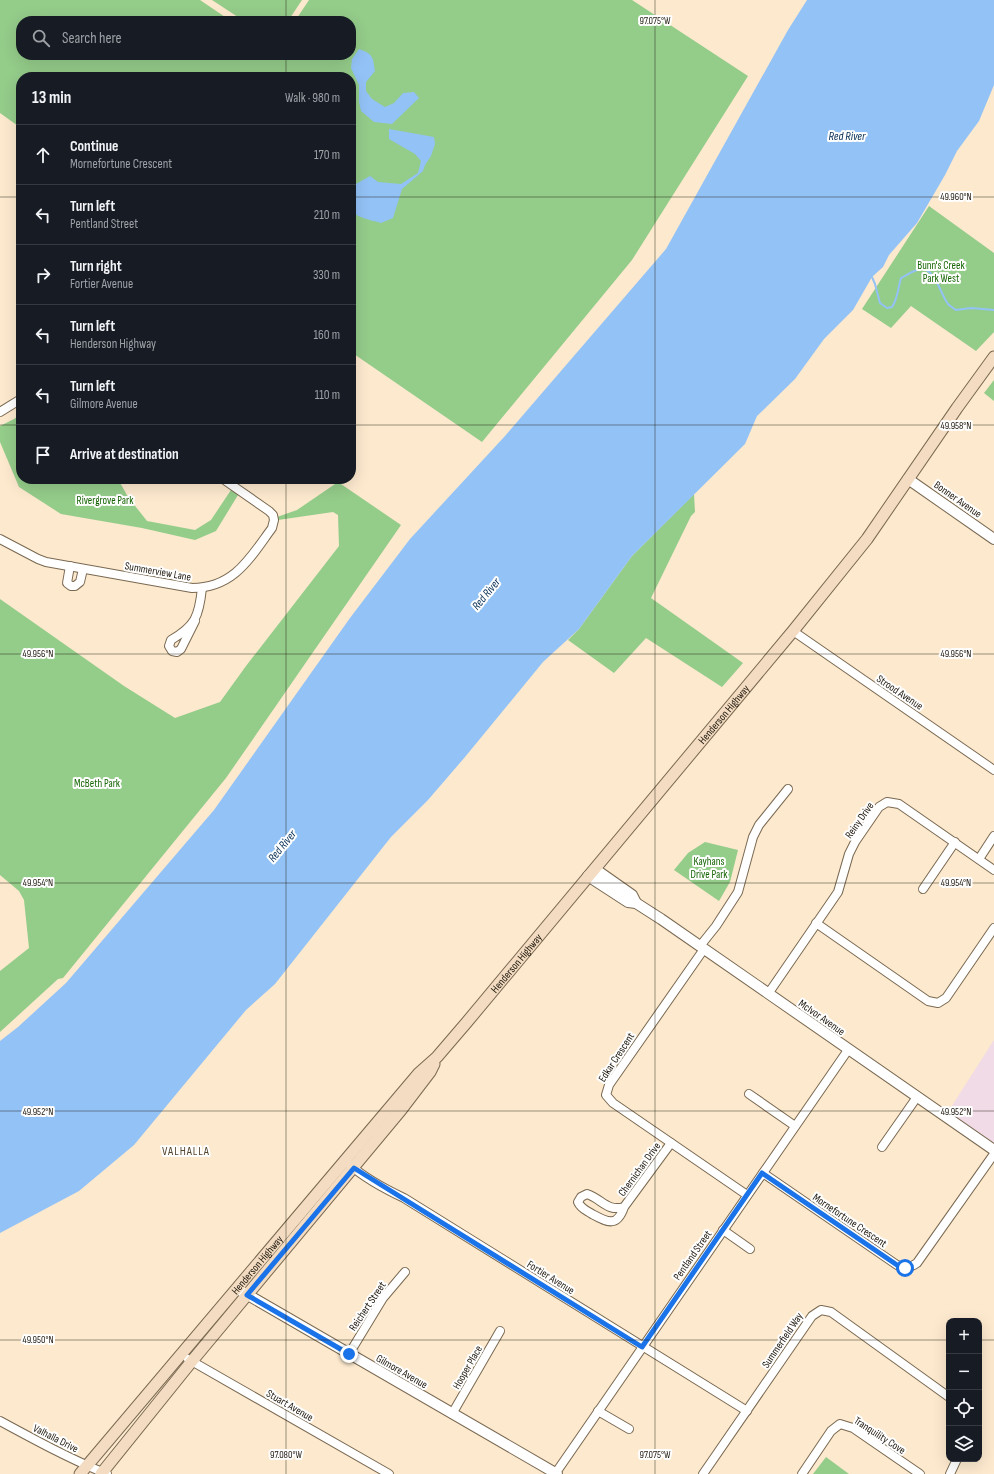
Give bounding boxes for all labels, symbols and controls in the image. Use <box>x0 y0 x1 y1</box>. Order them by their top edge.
text: 97.075°W <box>639 15 671 27</box>
search box <box>16 16 356 60</box>
icon: search <box>30 27 52 49</box>
text: Search here <box>62 29 122 48</box>
text: 13 min <box>32 88 71 108</box>
text: Walk · 980 m <box>285 90 340 106</box>
water label: Red River <box>829 129 866 144</box>
text: Continue <box>70 137 119 156</box>
icon: ahead <box>32 144 54 166</box>
text: 170 m <box>314 147 340 163</box>
text: Mornefortune Crescent <box>70 156 172 172</box>
text: 49.960°N <box>940 191 972 203</box>
text: Turn left <box>70 197 115 216</box>
icon: left <box>32 204 54 226</box>
text: 210 m <box>314 207 340 223</box>
text: Pentland Street <box>70 216 138 232</box>
text: Turn right <box>70 257 122 276</box>
park label: Bunn's Creek Park West <box>917 259 965 285</box>
icon: right <box>32 264 54 286</box>
text: 330 m <box>313 267 340 283</box>
text: Fortier Avenue <box>70 276 133 292</box>
text: Turn left <box>70 317 115 336</box>
icon: left <box>32 324 54 346</box>
text: 160 m <box>314 327 340 343</box>
text: Henderson Highway <box>70 336 156 352</box>
text: Turn left <box>70 377 115 396</box>
icon: left <box>32 384 54 406</box>
text: 110 m <box>315 387 340 403</box>
text: Gilmore Avenue <box>70 396 138 412</box>
text: 49.958°N <box>941 420 971 432</box>
icon: arrive <box>32 444 54 466</box>
text: Arrive at destination <box>70 445 179 464</box>
street label: Bonner Avenue <box>931 478 984 521</box>
park label: Rivergrove Park <box>77 494 134 507</box>
street label: Summerview Lane <box>124 559 192 584</box>
water label: Red River <box>469 575 504 613</box>
text: 49.956°N <box>23 648 53 660</box>
text: 49.956°N <box>941 648 971 660</box>
street label: Strood Avenue <box>874 672 925 713</box>
street label: Henderson Highway <box>696 682 753 747</box>
park label: McBeth Park <box>74 777 121 790</box>
street label: Reiny Drive <box>842 800 877 841</box>
water label: Red River <box>265 827 300 865</box>
park label: Kayhans Drive Park <box>690 855 728 881</box>
text: 49.954°N <box>23 877 53 889</box>
text: 49.954°N <box>941 877 971 889</box>
street label: Henderson Highway <box>488 931 545 996</box>
street label: McIvor Avenue <box>796 997 847 1038</box>
street label: Edkar Crescent <box>596 1030 637 1084</box>
text: 49.952°N <box>23 1106 53 1118</box>
text: 49.952°N <box>941 1106 971 1118</box>
street label: Chernichan Drive <box>616 1140 663 1199</box>
district label: VALHALLA <box>162 1144 210 1159</box>
street label: Mornefortune Crescent <box>810 1191 890 1250</box>
street label: Pentland Street <box>671 1227 715 1283</box>
street label: Henderson Highway <box>229 1232 286 1297</box>
street label: Fortier Avenue <box>525 1258 577 1297</box>
route start <box>896 1259 914 1277</box>
street label: Reichert Street <box>346 1279 389 1333</box>
street label: Summerfield Way <box>759 1309 806 1370</box>
map controls <box>946 1318 982 1462</box>
button: + <box>946 1318 982 1354</box>
text: 49.950°N <box>22 1334 54 1346</box>
street label: Hooper Place <box>450 1343 485 1391</box>
route end <box>340 1345 358 1363</box>
street label: Gilmore Avenue <box>374 1351 430 1391</box>
button: − <box>946 1354 982 1390</box>
street label: Stuart Avenue <box>264 1387 316 1424</box>
button: locate <box>946 1390 982 1426</box>
street label: Tranquility Cove <box>852 1414 908 1457</box>
street label: Valhalla Drive <box>31 1422 81 1455</box>
button: layers <box>946 1426 982 1462</box>
text: 97.080°W <box>270 1449 302 1461</box>
text: 97.075°W <box>639 1449 671 1461</box>

